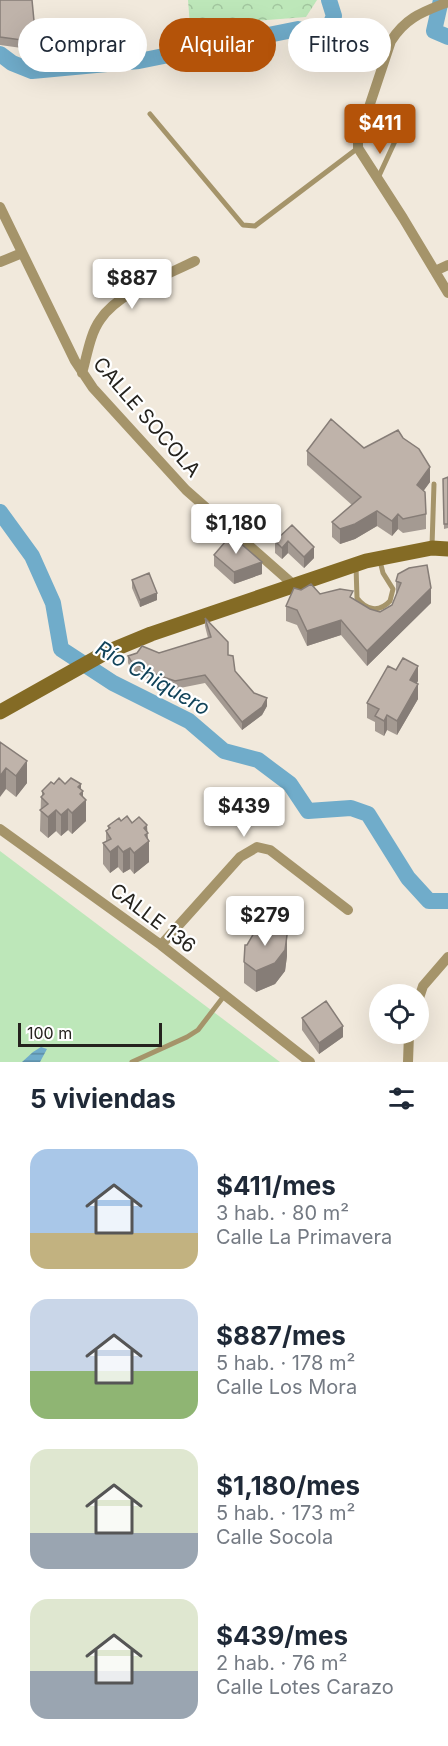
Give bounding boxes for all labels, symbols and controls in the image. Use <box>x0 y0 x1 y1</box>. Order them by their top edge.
chip: Comprar <box>18 18 147 72</box>
chip: Alquilar <box>159 18 276 72</box>
chip: Filtros <box>288 18 391 72</box>
pin: $411 <box>344 104 416 155</box>
text: $411 <box>358 111 402 135</box>
pin: $887 <box>96 259 168 310</box>
text: $887 <box>107 266 157 290</box>
street label: CALLE SOCOLA <box>88 352 206 482</box>
pin: $1,180 <box>187 504 285 555</box>
text: $1,180 <box>205 511 267 535</box>
water label: Río Chiquero <box>92 635 214 721</box>
pin: $439 <box>208 787 280 838</box>
text: $439 <box>218 794 270 818</box>
street label: CALLE 136 <box>105 878 201 958</box>
pin: $279 <box>229 896 301 947</box>
text: $279 <box>240 903 290 927</box>
map controls <box>369 984 429 1044</box>
button: locate <box>369 984 429 1044</box>
scale bar <box>18 1020 162 1048</box>
text: 100 m <box>27 1023 72 1043</box>
icon: filters <box>385 1082 418 1115</box>
text: 5 viviendas <box>30 1083 176 1114</box>
text: $411/mes <box>216 1170 336 1201</box>
icon: home <box>78 1173 150 1245</box>
text: 3 hab. · 80 m² <box>216 1201 349 1225</box>
text: Calle La Primavera <box>216 1225 392 1249</box>
text: $887/mes <box>216 1320 346 1351</box>
icon: home <box>78 1323 150 1395</box>
text: 5 hab. · 178 m² <box>216 1351 355 1375</box>
text: Calle Los Mora <box>216 1375 357 1399</box>
text: $1,180/mes <box>216 1470 360 1501</box>
icon: home <box>78 1473 150 1545</box>
text: 5 hab. · 173 m² <box>216 1501 355 1525</box>
text: Calle Socola <box>216 1525 333 1549</box>
text: $439/mes <box>216 1620 348 1651</box>
icon: home <box>78 1623 150 1695</box>
text: 2 hab. · 76 m² <box>216 1651 347 1675</box>
text: Calle Lotes Carazo <box>216 1675 394 1699</box>

